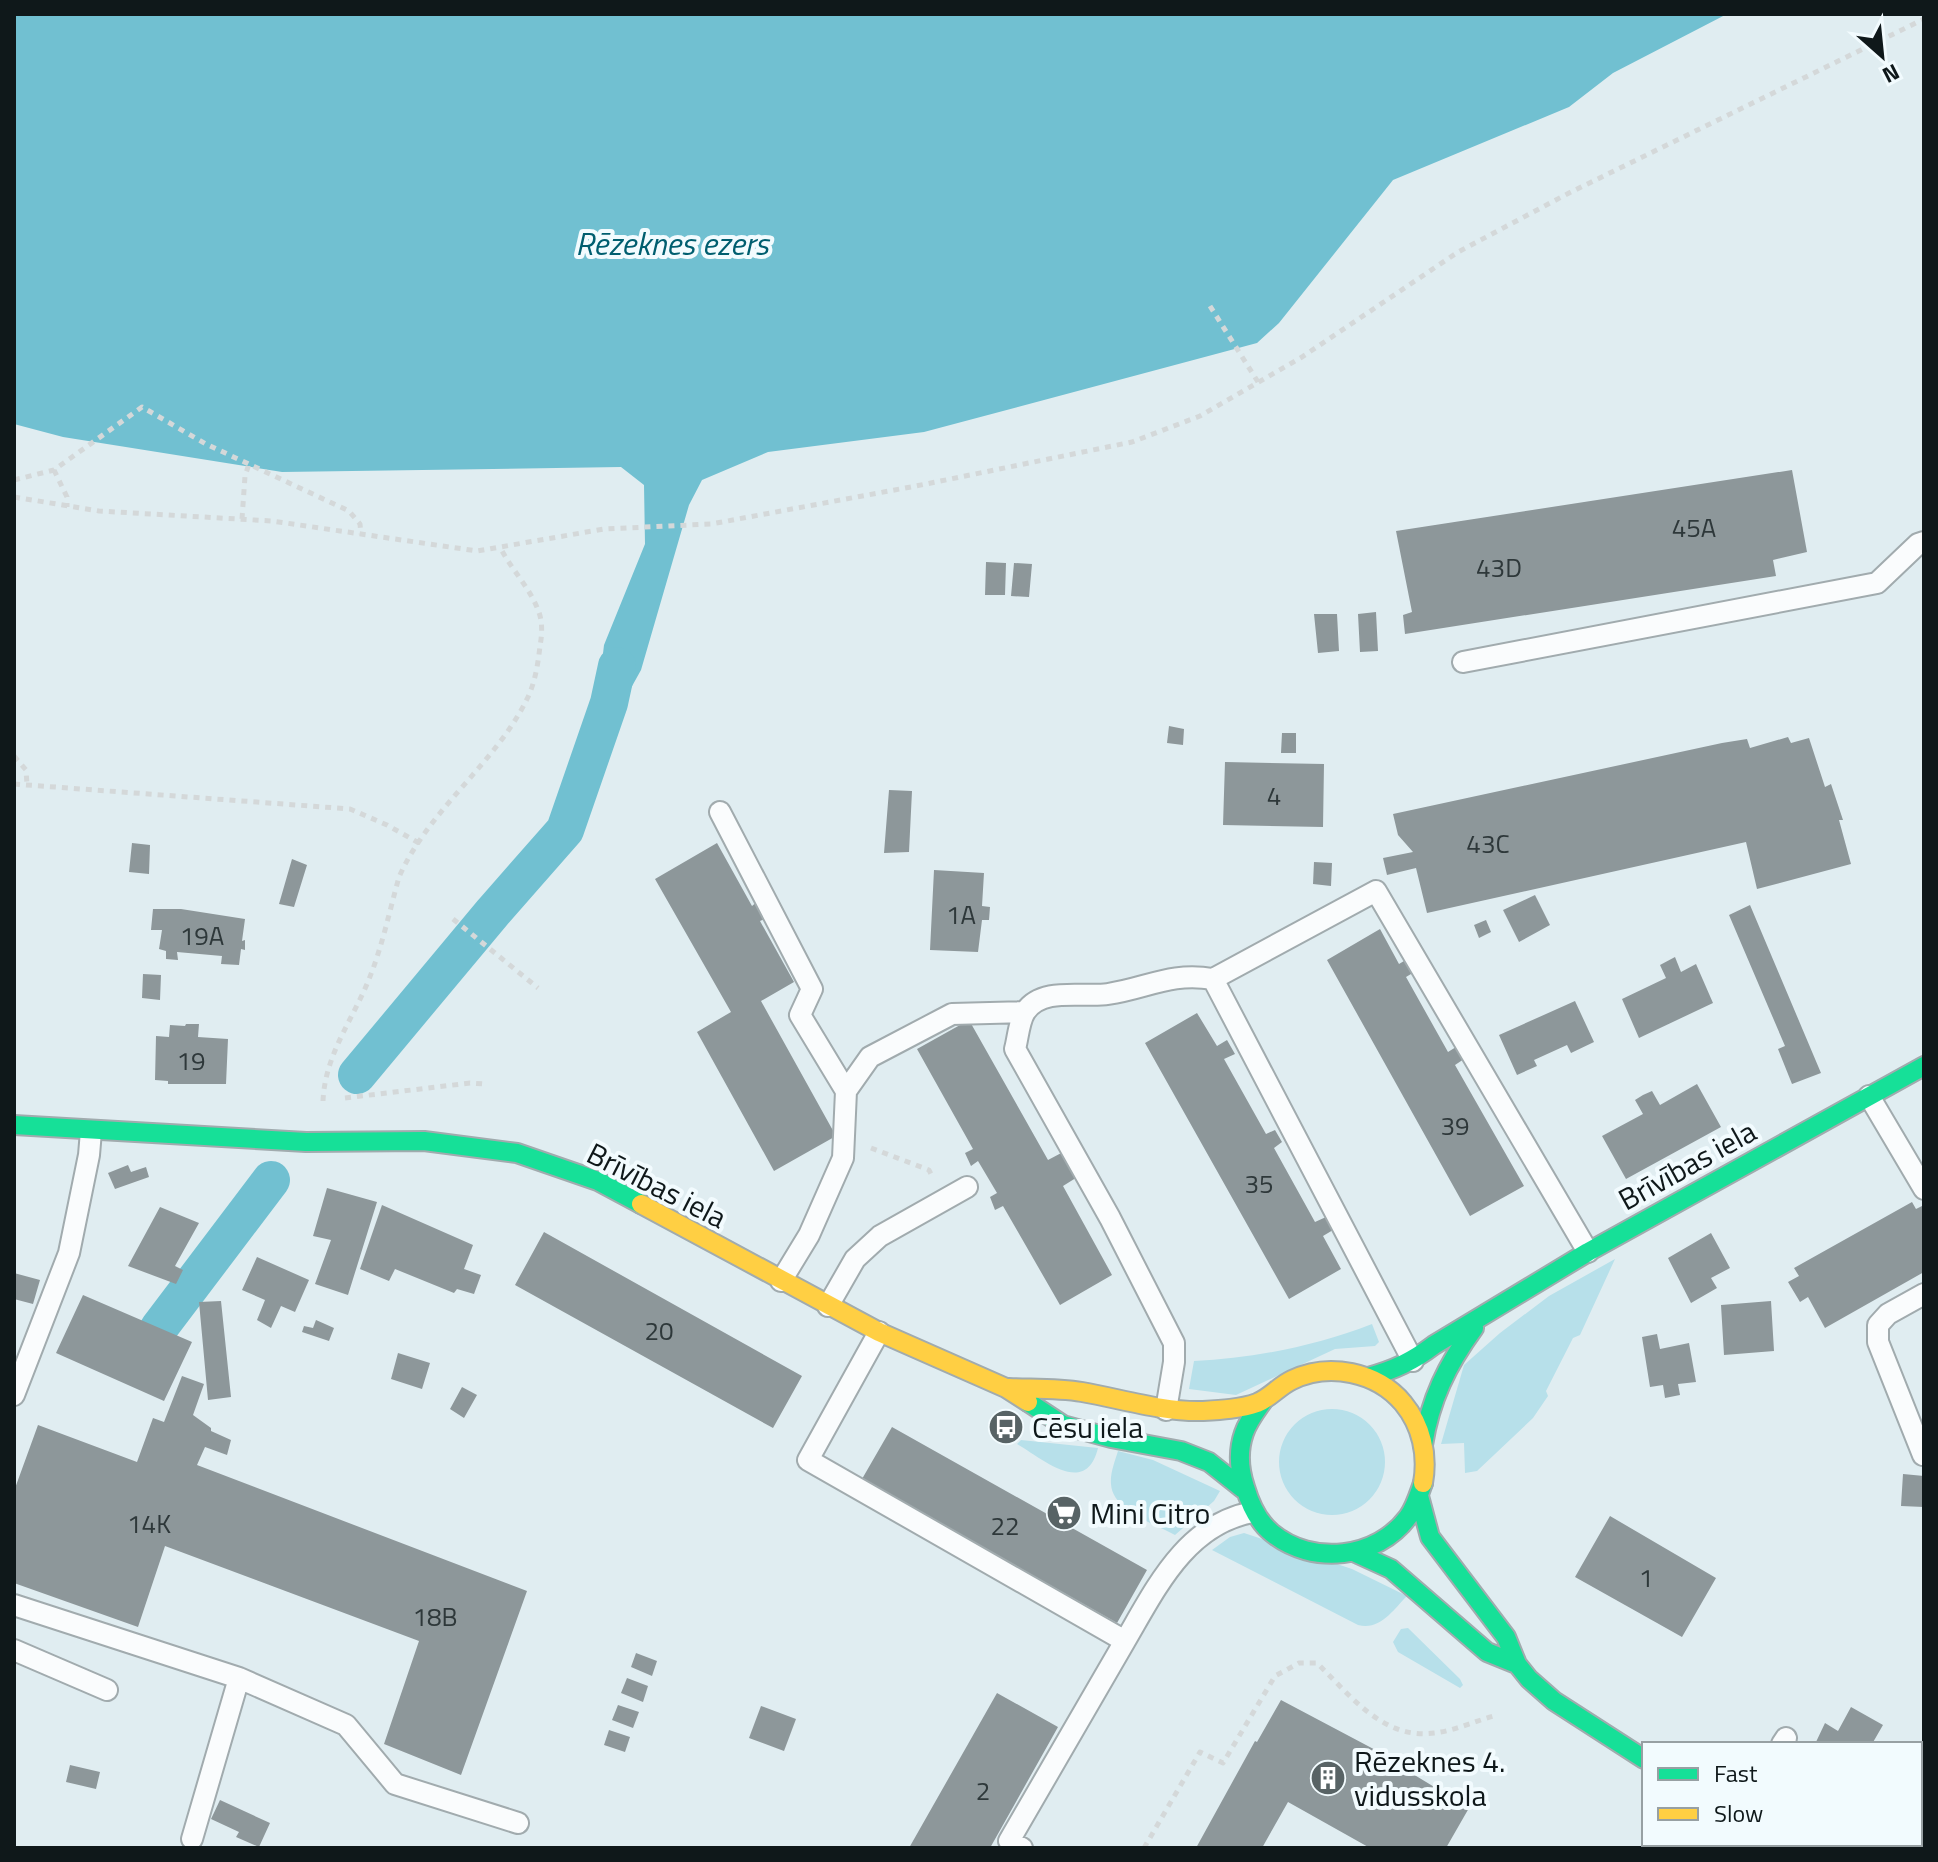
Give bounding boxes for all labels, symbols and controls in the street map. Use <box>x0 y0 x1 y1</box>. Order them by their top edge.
north arrow <box>1842 16 1922 96</box>
text: N <box>1877 55 1906 92</box>
water label: Rēzeknes ezers <box>575 219 771 267</box>
house number: 45A <box>1672 508 1716 547</box>
house number: 43D <box>1476 548 1522 587</box>
house number: 4 <box>1267 776 1281 815</box>
house number: 43C <box>1466 824 1510 863</box>
house number: 1A <box>946 895 976 934</box>
house number: 19A <box>180 916 224 955</box>
house number: 19 <box>176 1041 206 1080</box>
house number: 39 <box>1440 1106 1470 1145</box>
street label: Brīvības iela <box>1610 1108 1764 1222</box>
street label: Brīvības iela <box>579 1130 735 1240</box>
house number: 35 <box>1244 1164 1274 1203</box>
house number: 20 <box>644 1311 674 1350</box>
place label: Cēsu iela <box>1032 1404 1143 1450</box>
bus stop icon: Cēsu iela <box>987 1408 1025 1446</box>
place label: Mini Citro <box>1090 1490 1210 1536</box>
supermarket icon: Mini Citro <box>1045 1494 1083 1532</box>
house number: 14K <box>127 1504 171 1543</box>
house number: 22 <box>990 1506 1020 1545</box>
house number: 1 <box>1639 1558 1653 1597</box>
house number: 18B <box>412 1597 458 1636</box>
place label: Rēzeknes 4. vidusskola <box>1354 1738 1506 1818</box>
legend <box>1642 1742 1922 1846</box>
text: Fast <box>1714 1755 1758 1791</box>
building icon: Rēzeknes 4. vidusskola <box>1309 1759 1347 1797</box>
house number: 2 <box>976 1771 990 1810</box>
text: Slow <box>1714 1795 1763 1831</box>

